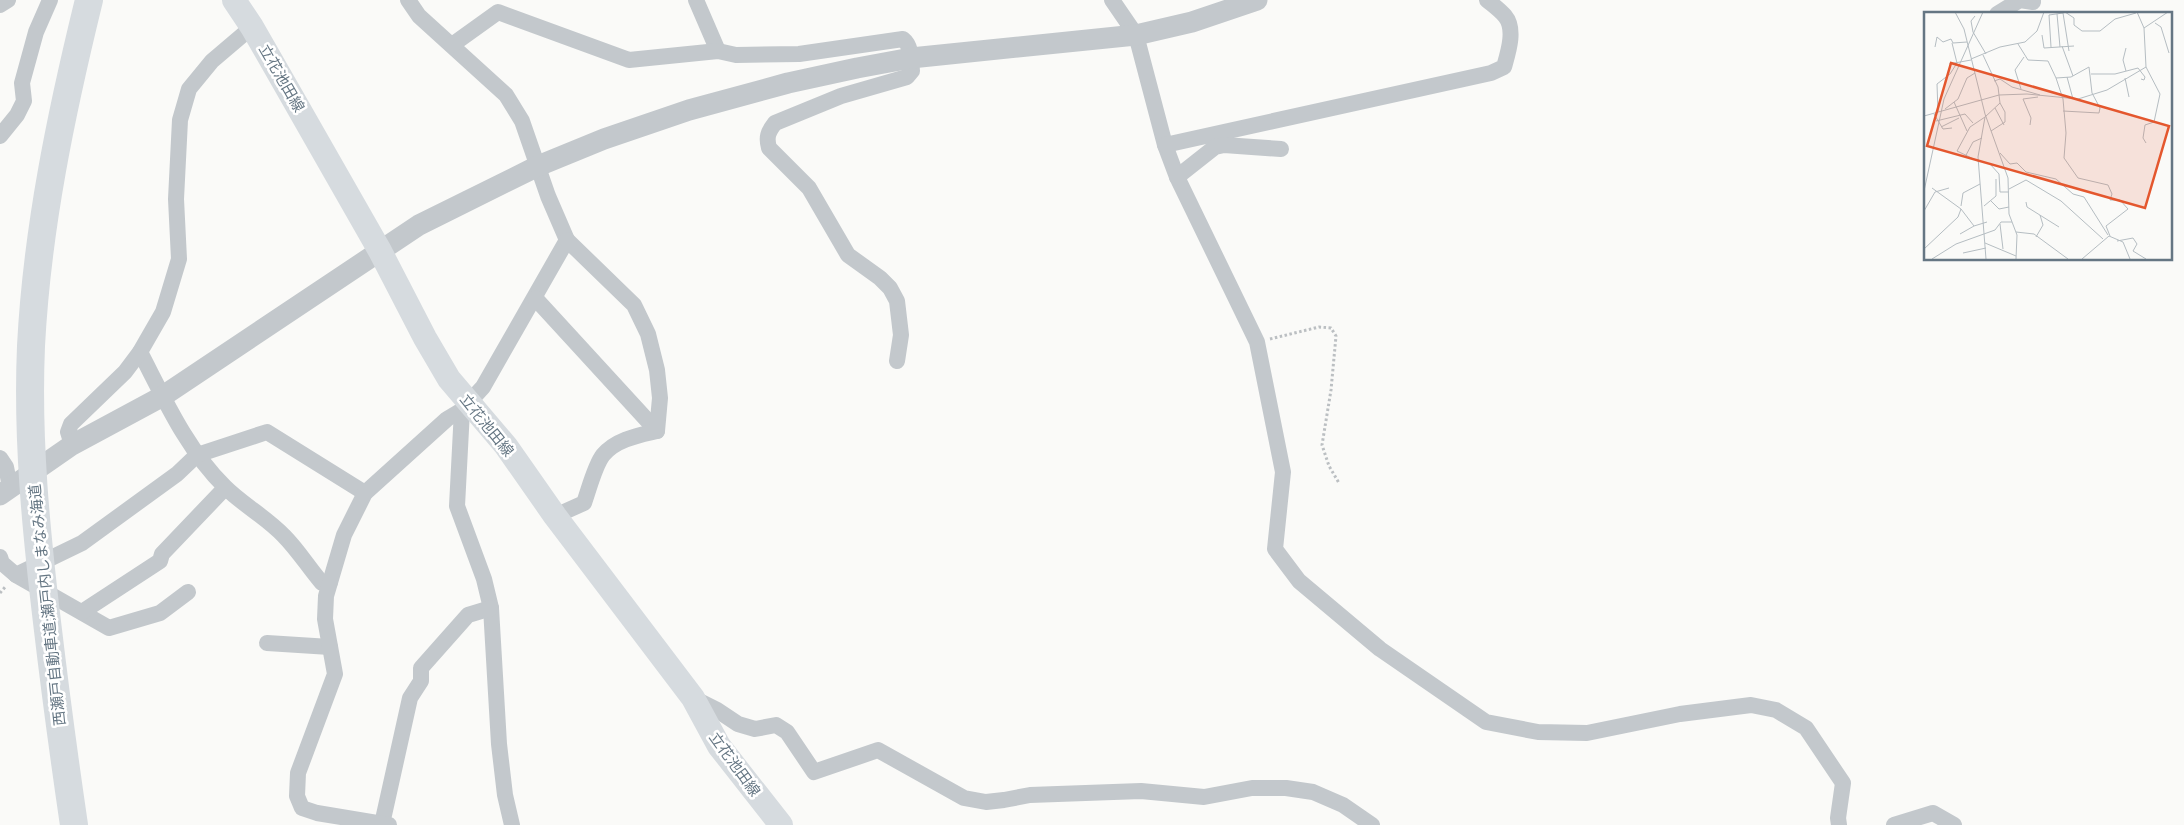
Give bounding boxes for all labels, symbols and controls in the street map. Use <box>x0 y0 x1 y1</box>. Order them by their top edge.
inset map <box>1924 12 2172 260</box>
street label: 立花池田線 <box>255 41 309 115</box>
street label: 立花池田線 <box>456 390 518 460</box>
street label: 西瀬戸自動車道;瀬戸内しまなみ海道 <box>25 483 69 727</box>
street label: 立花池田線 <box>705 728 765 800</box>

